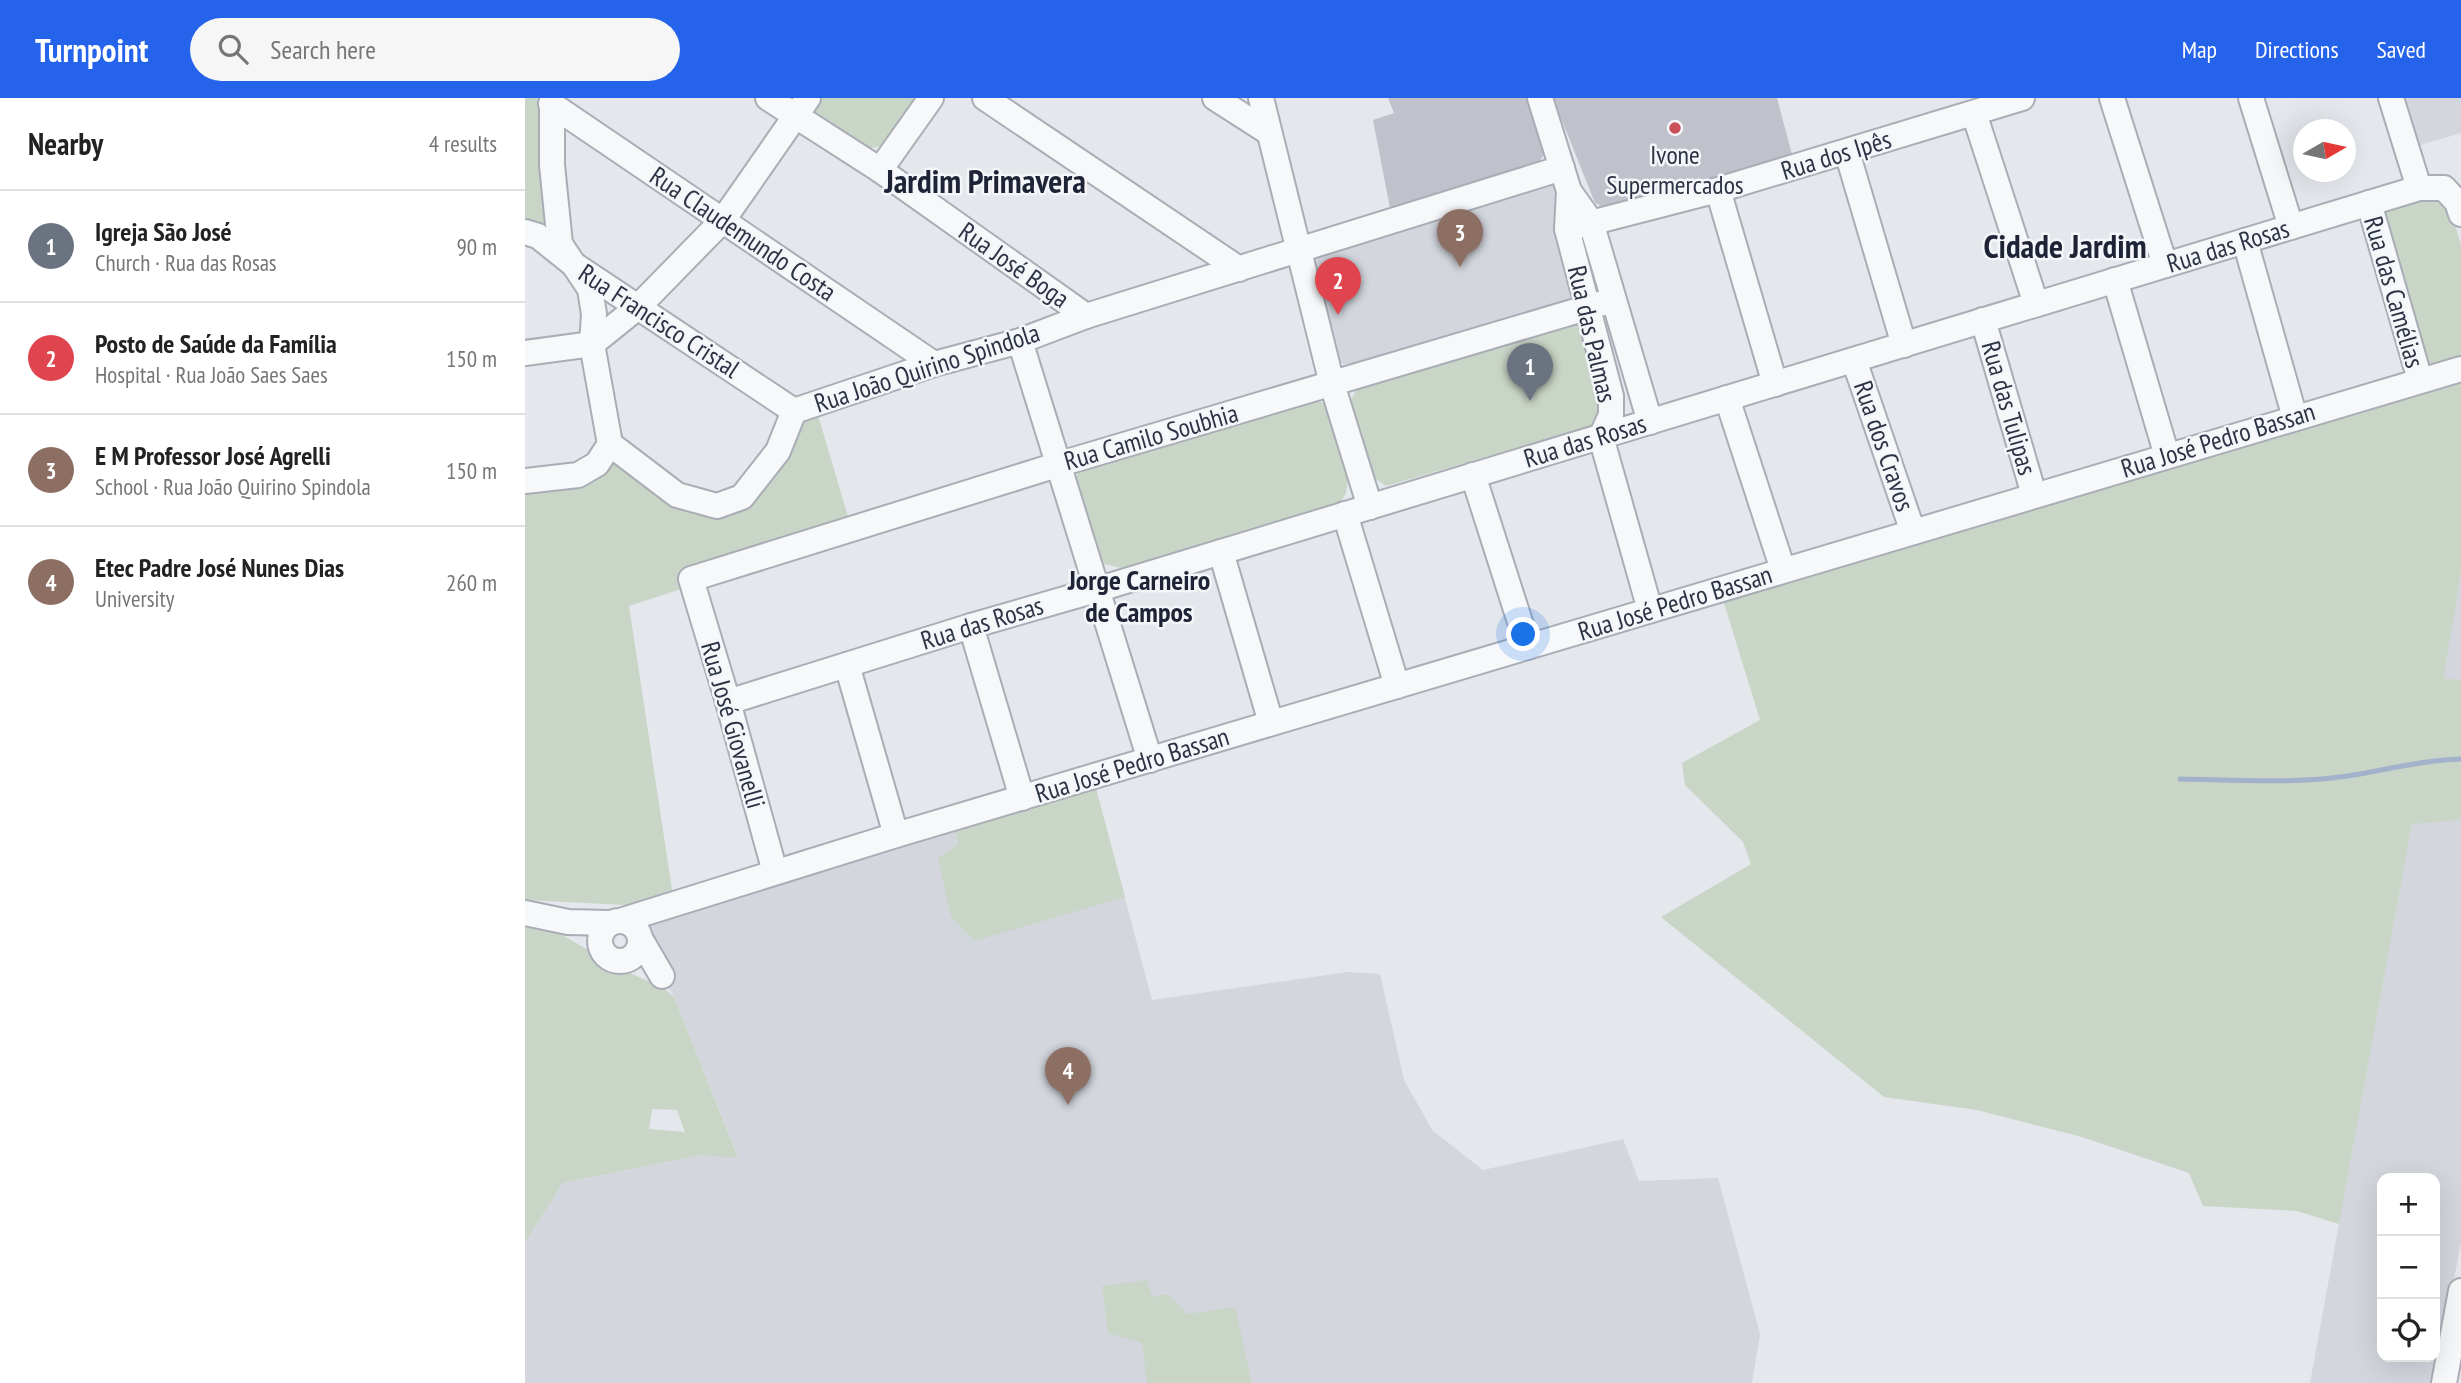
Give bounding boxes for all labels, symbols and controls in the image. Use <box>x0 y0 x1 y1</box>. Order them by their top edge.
search box <box>190 18 680 81</box>
text: Turnpoint <box>35 28 148 71</box>
icon: search <box>214 30 252 68</box>
text: Search here <box>270 33 376 66</box>
text: Map <box>2182 34 2217 65</box>
text: Directions <box>2255 34 2339 65</box>
text: Saved <box>2377 34 2426 65</box>
north arrow <box>2293 119 2356 182</box>
marker: Ivone Supermercados <box>1667 120 1683 136</box>
street label: Rua dos Ipês <box>1777 122 1895 187</box>
text: Nearby <box>28 124 103 163</box>
text: 4 results <box>429 129 497 158</box>
place label: Ivone Supermercados <box>1606 138 1744 201</box>
street label: Rua Claudemundo Costa <box>644 159 843 308</box>
district label: Jardim Primavera <box>883 159 1086 202</box>
pin: 3 <box>1437 209 1483 267</box>
street label: Rua das Rosas <box>2163 211 2293 280</box>
street label: Rua das Camélias <box>2357 212 2432 371</box>
text: Igreja São José <box>95 215 232 248</box>
street label: Rua José Boga <box>953 215 1076 315</box>
district label: Cidade Jardim <box>1983 224 2147 267</box>
text: 1 <box>46 232 57 261</box>
text: 90 m <box>456 232 497 261</box>
text: Church · Rua das Rosas <box>95 248 277 277</box>
street label: Rua Francisco Cristal <box>573 256 746 385</box>
pin: 2 <box>1315 257 1361 315</box>
street label: Rua das Palmas <box>1561 262 1624 405</box>
street label: Rua João Quirino Spindola <box>810 316 1044 420</box>
text: Posto de Saúde da Família <box>95 327 337 360</box>
street label: Rua das Tulipas <box>1975 337 2044 479</box>
pin: 1 <box>1507 343 1553 401</box>
text: 2 <box>46 344 57 373</box>
text: 150 m <box>446 344 497 373</box>
text: Hospital · Rua João Saes Saes <box>95 360 328 389</box>
street label: Rua dos Cravos <box>1847 376 1922 515</box>
street label: Rua José Pedro Bassan <box>2117 394 2319 485</box>
street label: Rua Camilo Soubhia <box>1060 396 1242 477</box>
street label: Rua das Rosas <box>1520 406 1650 475</box>
text: E M Professor José Agrelli <box>95 439 331 472</box>
text: 3 <box>46 456 57 485</box>
text: 150 m <box>446 456 497 485</box>
text: School · Rua João Quirino Spindola <box>95 472 371 501</box>
text: Etec Padre José Nunes Dias <box>95 551 344 584</box>
street label: Rua José Pedro Bassan <box>1574 557 1776 648</box>
district label: Jorge Carneiro de Campos <box>1067 561 1210 630</box>
text: 4 <box>46 568 57 597</box>
text: 260 m <box>446 568 497 597</box>
text: University <box>95 584 174 613</box>
street label: Rua das Rosas <box>917 588 1047 657</box>
your location <box>1506 617 1540 651</box>
street label: Rua José Giovanelli <box>694 638 773 812</box>
street label: Rua José Pedro Bassan <box>1031 719 1233 810</box>
pin: 4 <box>1045 1047 1091 1105</box>
map controls <box>2377 1173 2440 1362</box>
button: + <box>2377 1173 2440 1236</box>
button: − <box>2377 1236 2440 1299</box>
button: locate <box>2377 1299 2440 1362</box>

